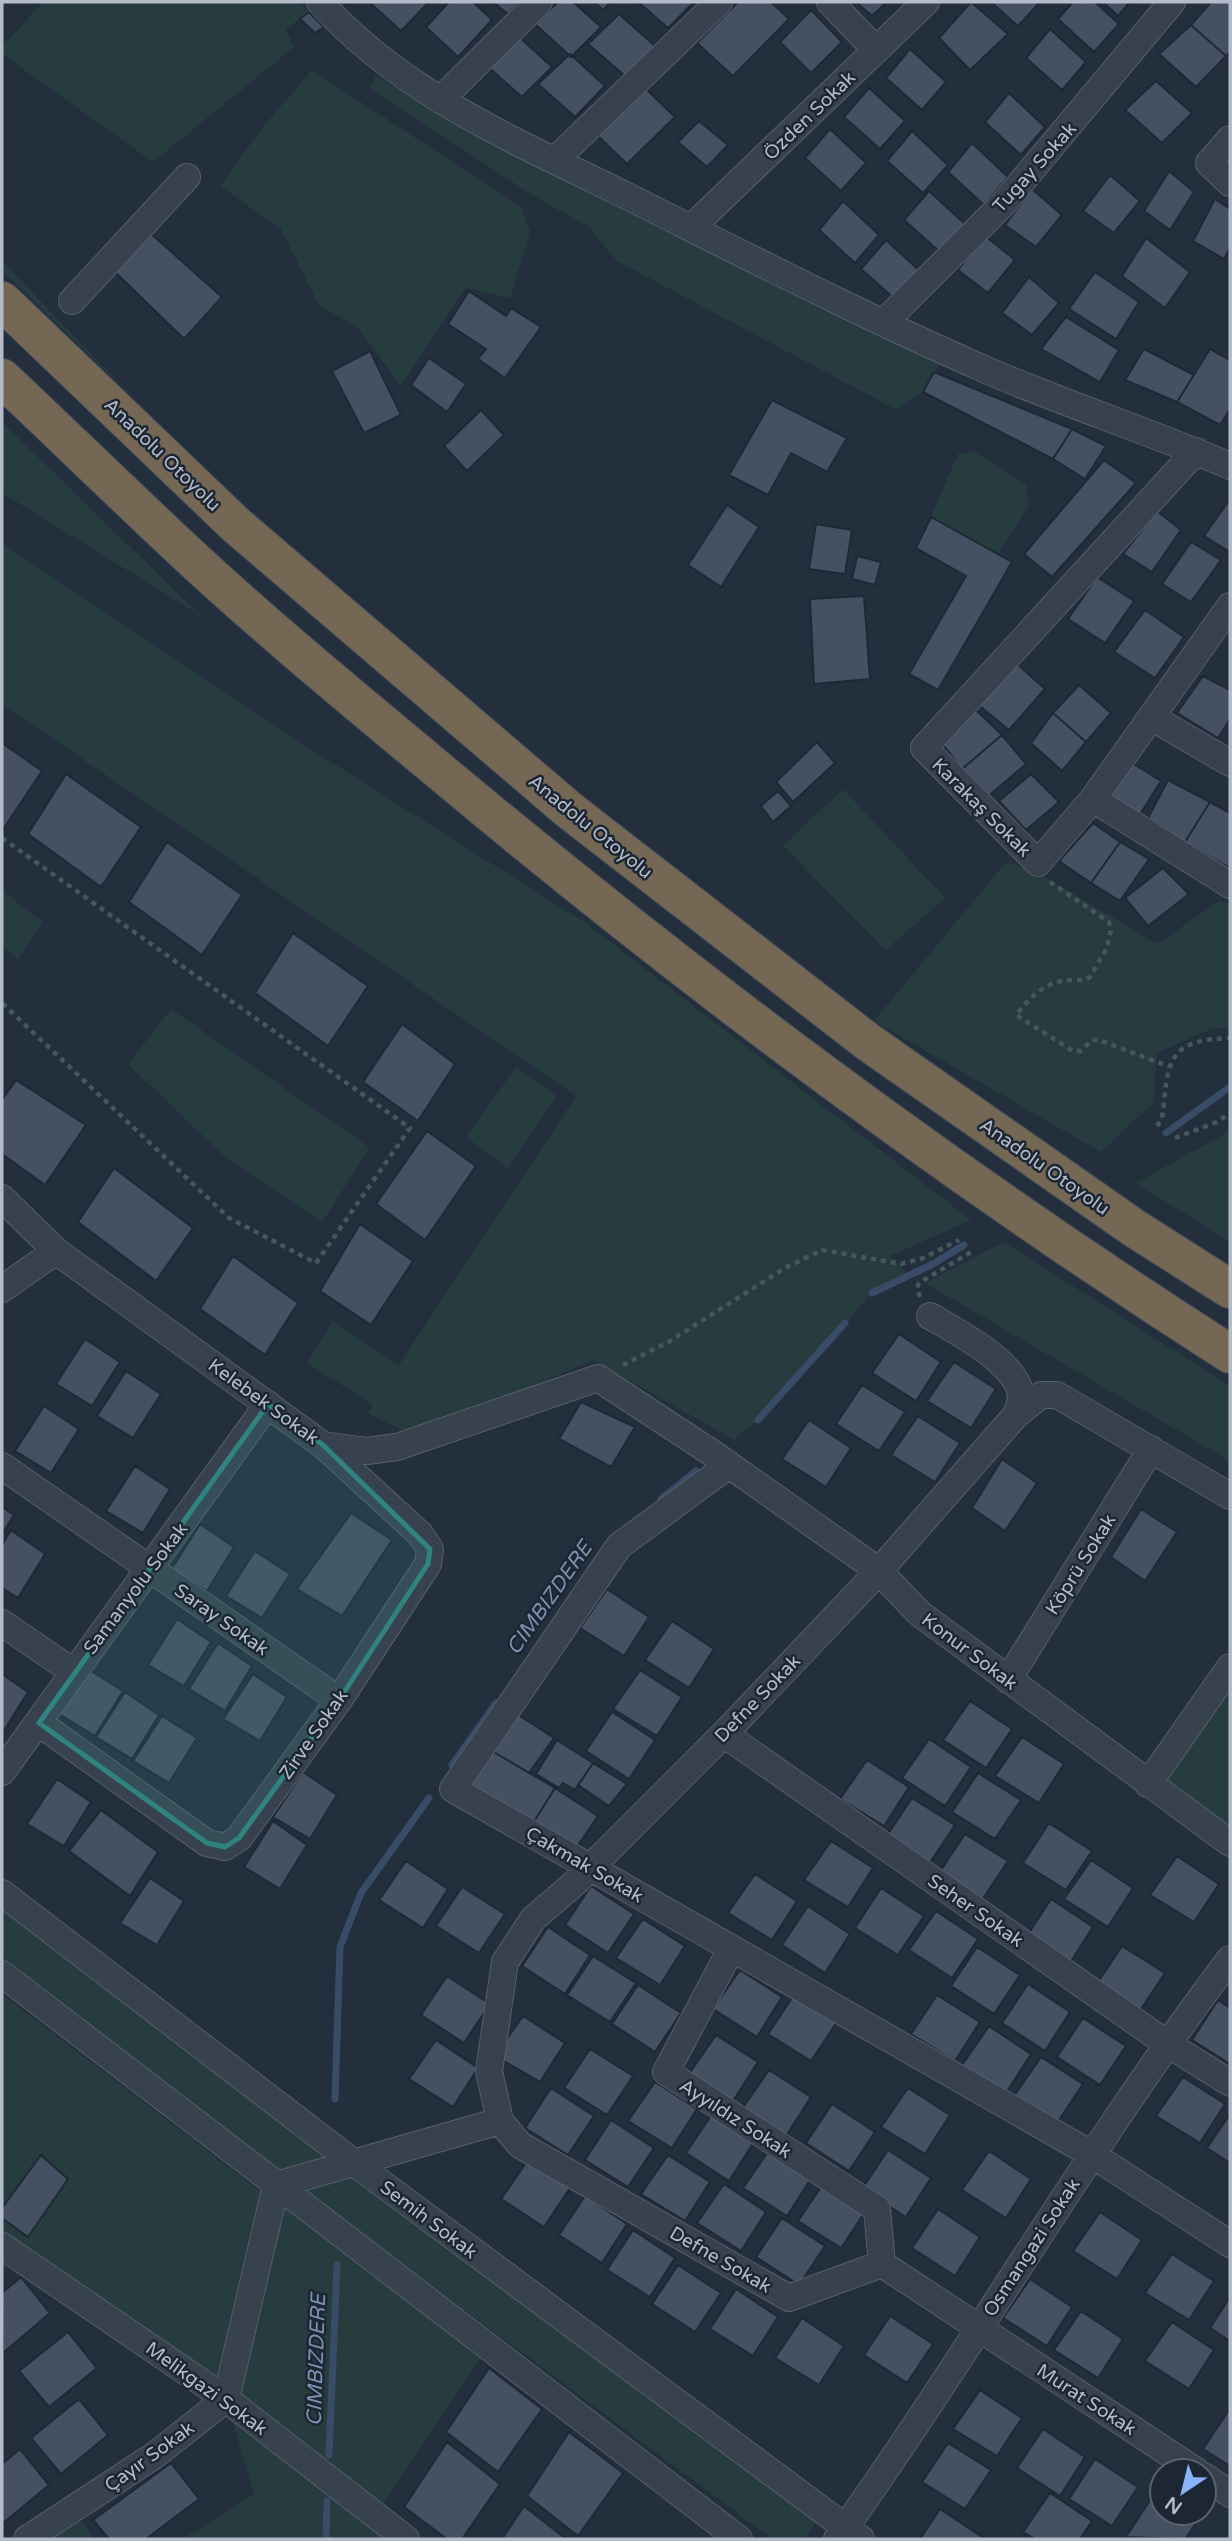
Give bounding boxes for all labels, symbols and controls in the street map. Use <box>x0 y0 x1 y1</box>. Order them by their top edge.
street label: Özden Sokak <box>759 67 860 165</box>
street label: Tugay Sokak <box>988 118 1081 217</box>
street label: Anadolu Otoyolu <box>100 394 225 516</box>
street label: Karakaş Sokak <box>927 754 1035 862</box>
street label: Anadolu Otoyolu <box>524 770 657 883</box>
street label: Anadolu Otoyolu <box>975 1114 1113 1220</box>
street label: Kelebek Sokak <box>204 1354 323 1449</box>
street label: Köprü Sokak <box>1041 1510 1121 1619</box>
street label: Samanyolu Sokak <box>79 1518 192 1659</box>
water label: CIMBIZDERE <box>501 1535 599 1660</box>
street label: Saray Sokak <box>170 1579 273 1660</box>
street label: Konur Sokak <box>917 1609 1022 1695</box>
street label: Defne Sokak <box>710 1650 805 1747</box>
street label: Zirve Sokak <box>275 1686 353 1784</box>
street label: Çakmak Sokak <box>522 1822 647 1907</box>
street label: Seher Sokak <box>923 1870 1027 1952</box>
street label: Ayyıldız Sokak <box>675 2075 796 2163</box>
street label: Osmangazi Sokak <box>979 2174 1085 2321</box>
street label: Semih Sokak <box>376 2176 481 2263</box>
street label: Defne Sokak <box>666 2222 775 2298</box>
water label: CIMBIZDERE <box>302 2291 331 2427</box>
street label: Melikgazi Sokak <box>141 2337 271 2440</box>
street label: Murat Sokak <box>1033 2360 1140 2440</box>
street label: Çayır Sokak <box>101 2417 199 2497</box>
north arrow <box>1148 2457 1218 2527</box>
text: N <box>1161 2492 1186 2518</box>

